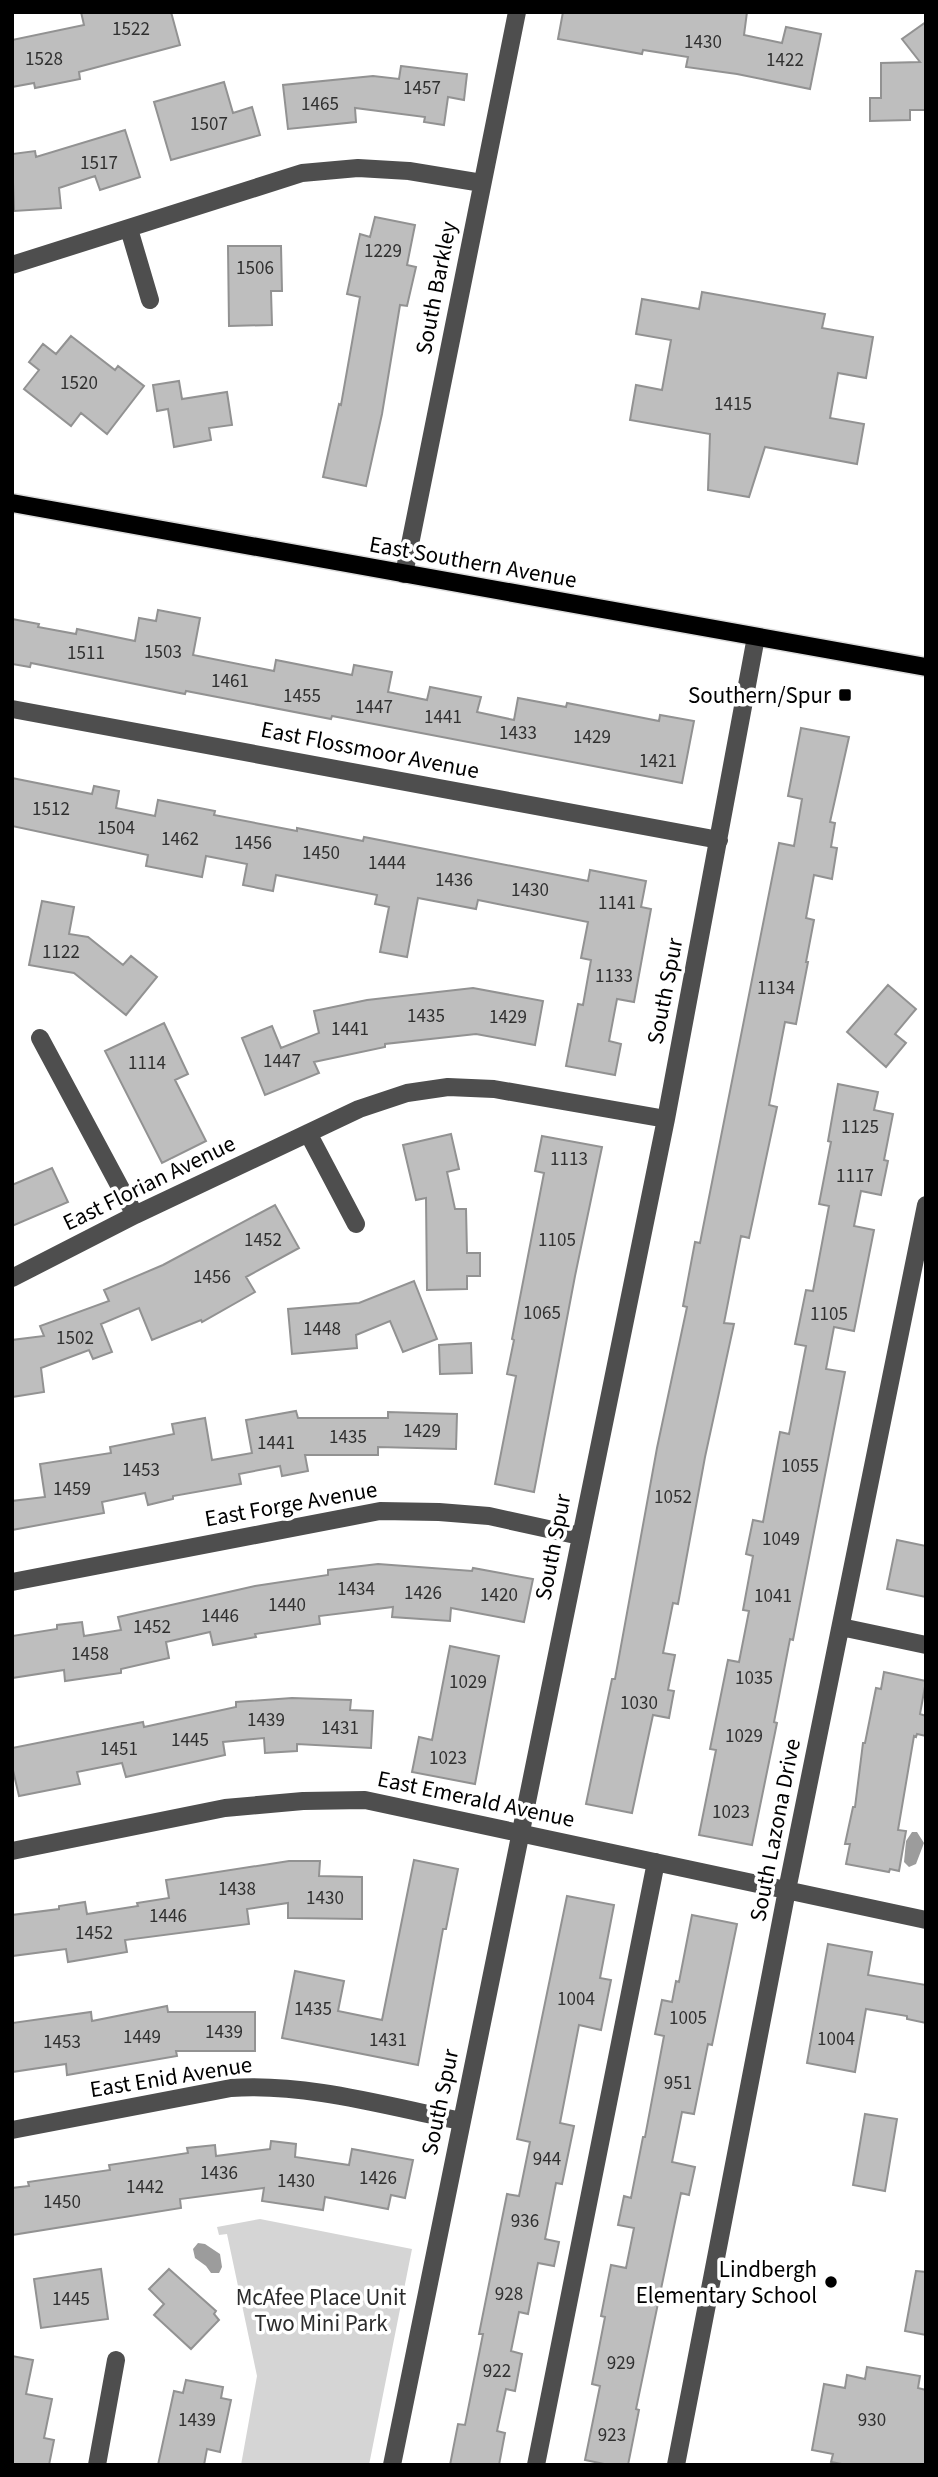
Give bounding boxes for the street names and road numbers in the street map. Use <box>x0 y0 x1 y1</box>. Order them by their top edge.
street label: South Barkley <box>407 218 465 357</box>
street label: East Southern Avenue <box>367 527 579 597</box>
street label: East Flossmoor Avenue <box>258 713 482 787</box>
street label: South Spur <box>639 934 692 1047</box>
street label: East Florian Avenue <box>57 1127 241 1239</box>
street label: East Forge Avenue <box>202 1473 380 1535</box>
street label: South Spur <box>527 1490 580 1603</box>
street label: South Lazona Drive <box>741 1736 809 1924</box>
street label: East Emerald Avenue <box>374 1762 578 1836</box>
street label: South Spur <box>413 2045 468 2158</box>
street label: East Enid Avenue <box>87 2048 255 2106</box>

